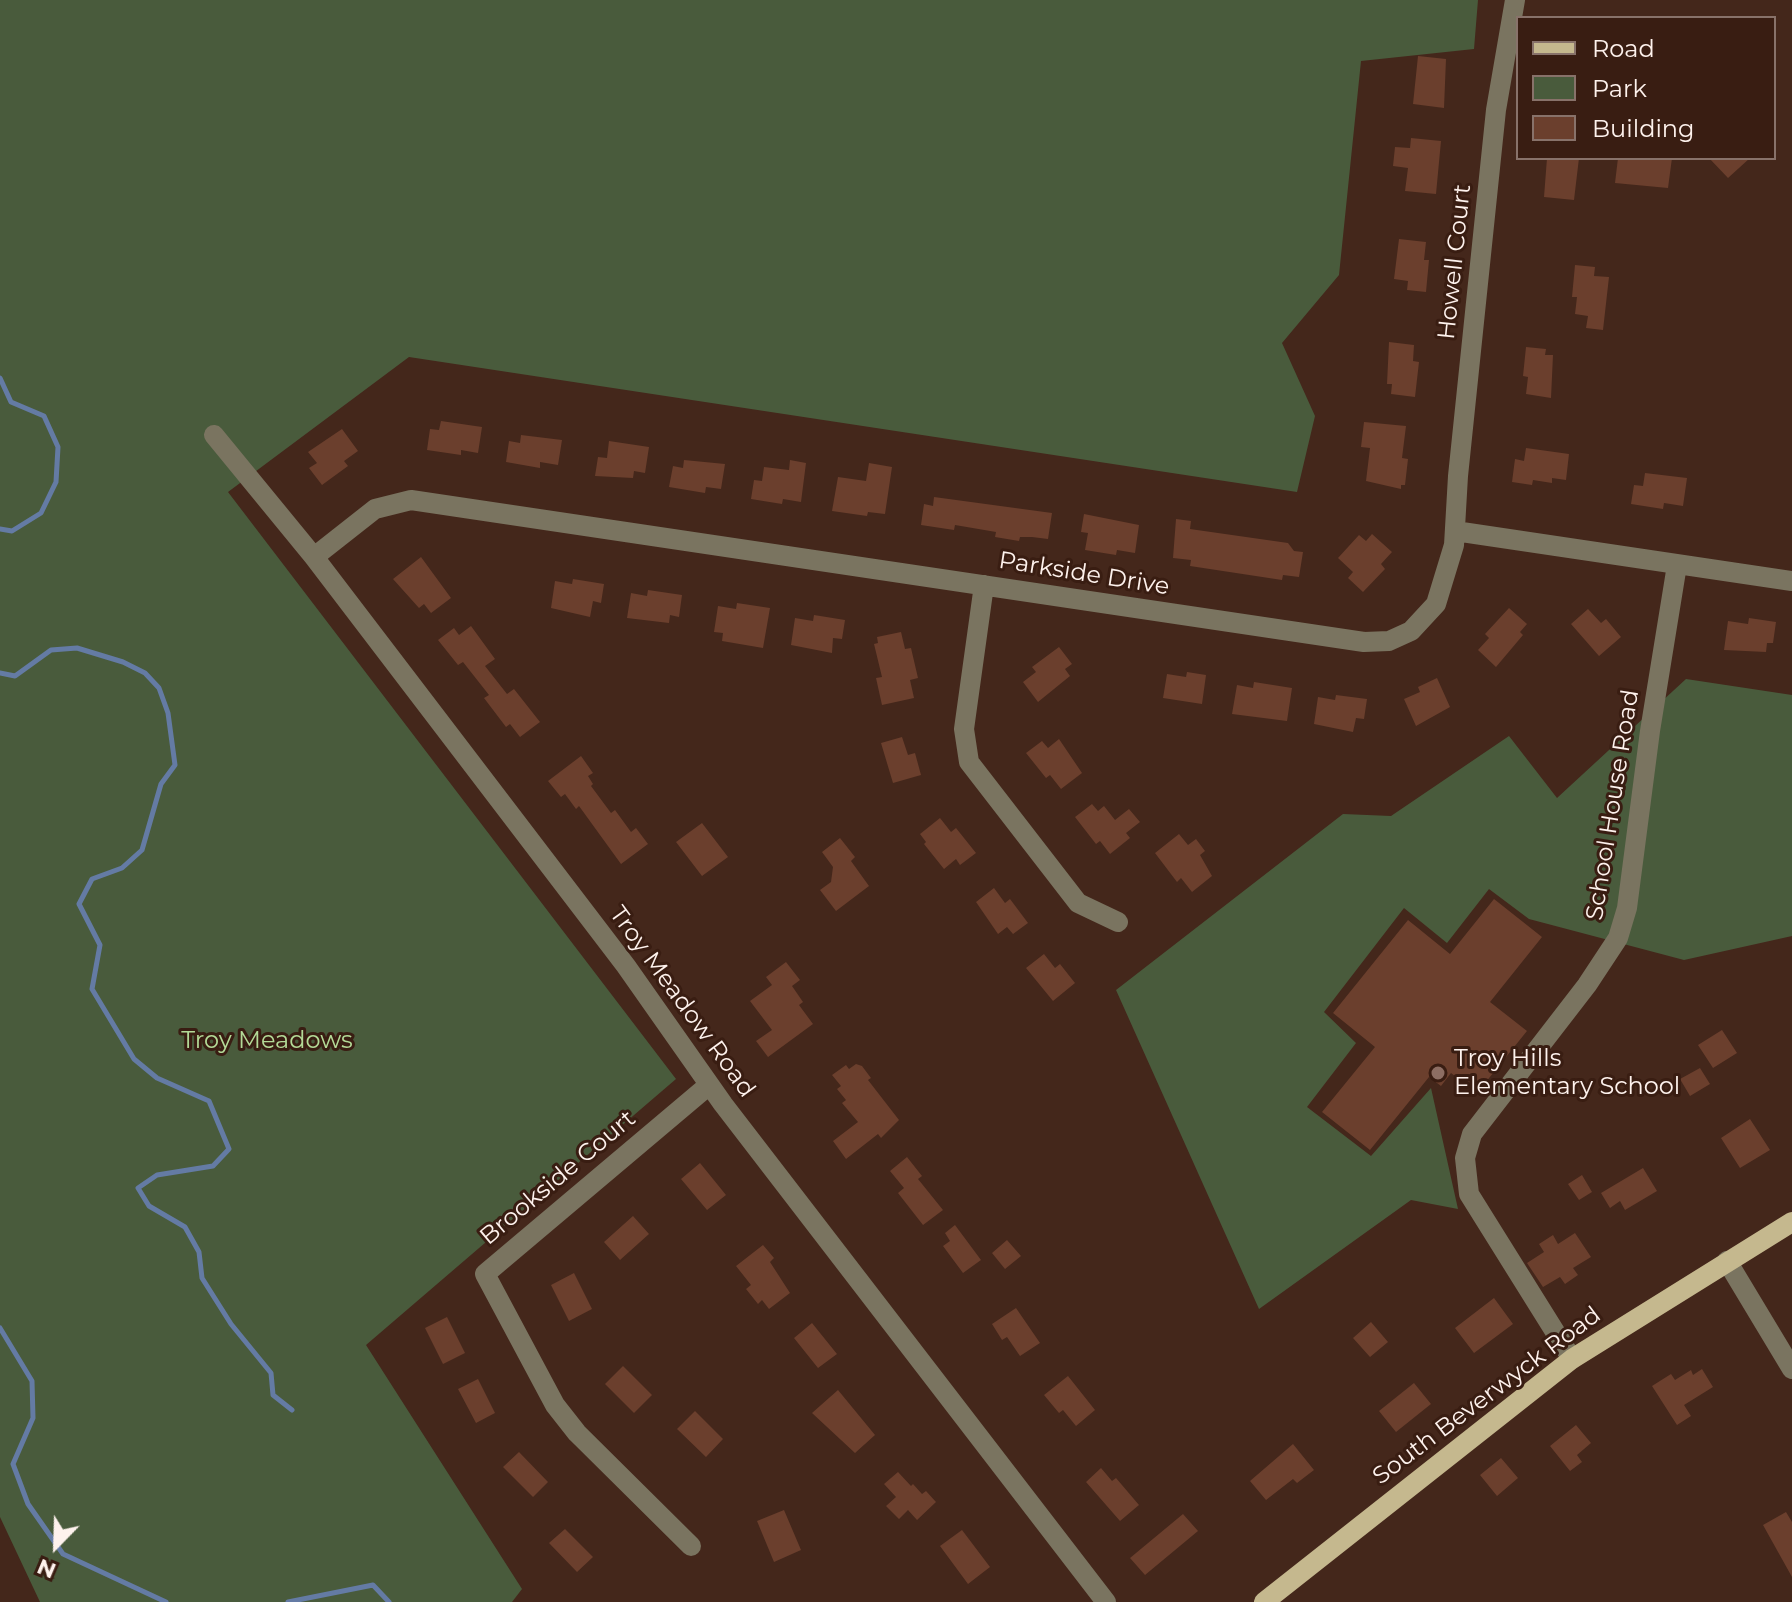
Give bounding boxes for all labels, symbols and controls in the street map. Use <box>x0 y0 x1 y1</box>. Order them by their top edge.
legend <box>1516 16 1776 160</box>
text: Road <box>1592 34 1655 63</box>
text: Park <box>1592 74 1647 103</box>
text: Building <box>1592 114 1695 143</box>
street label: Howell Court <box>1433 183 1477 341</box>
street label: Parkside Drive <box>997 546 1171 602</box>
street label: School House Road <box>1581 688 1645 922</box>
street label: Troy Meadow Road <box>603 901 761 1103</box>
park label: Troy Meadows <box>181 1027 353 1055</box>
place label: Troy Hills Elementary School <box>1454 1045 1680 1101</box>
marker: Troy Hills Elementary School <box>1429 1064 1447 1082</box>
street label: Brookside Court <box>474 1105 642 1251</box>
street label: South Beverwyck Road <box>1367 1301 1607 1491</box>
north arrow <box>16 1506 96 1586</box>
text: N <box>33 1553 60 1584</box>

